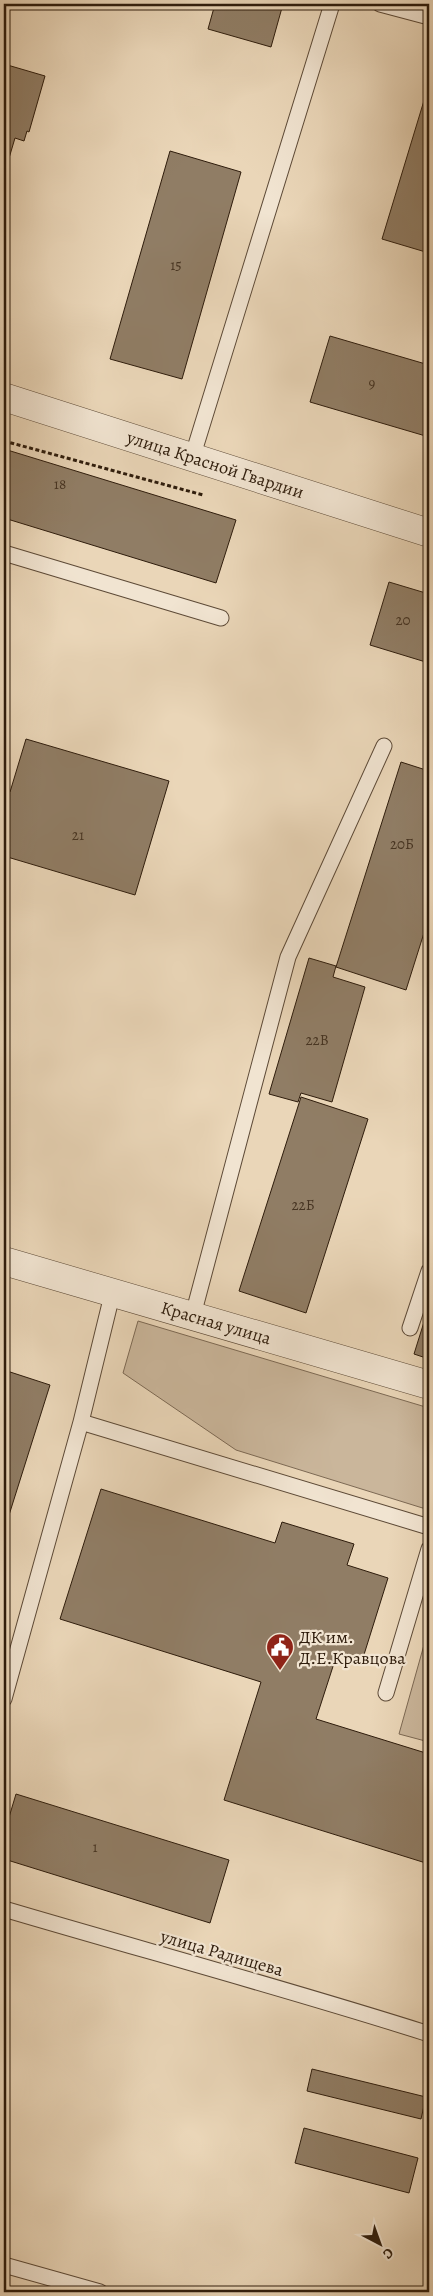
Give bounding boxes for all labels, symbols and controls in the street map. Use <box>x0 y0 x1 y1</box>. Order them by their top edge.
house number: 15 <box>170 255 182 275</box>
house number: 9 <box>369 373 376 393</box>
street label: улица Красной Гвардии <box>123 425 307 504</box>
house number: 18 <box>54 474 66 494</box>
house number: 20 <box>395 610 411 630</box>
house number: 21 <box>72 825 84 845</box>
house number: 20Б <box>390 834 414 854</box>
house number: 22В <box>305 1030 329 1050</box>
house number: 22Б <box>291 1195 315 1215</box>
street label: Красная улица <box>158 1295 275 1351</box>
place label: ДК им. Д.Е.Кравцова <box>299 1625 406 1670</box>
public building icon: ДК им. Д.Е.Кравцова <box>265 1632 295 1671</box>
house number: 1 <box>92 1837 98 1857</box>
street label: улица Радищева <box>157 1924 287 1982</box>
north arrow <box>356 2218 406 2268</box>
text: С <box>378 2243 398 2264</box>

